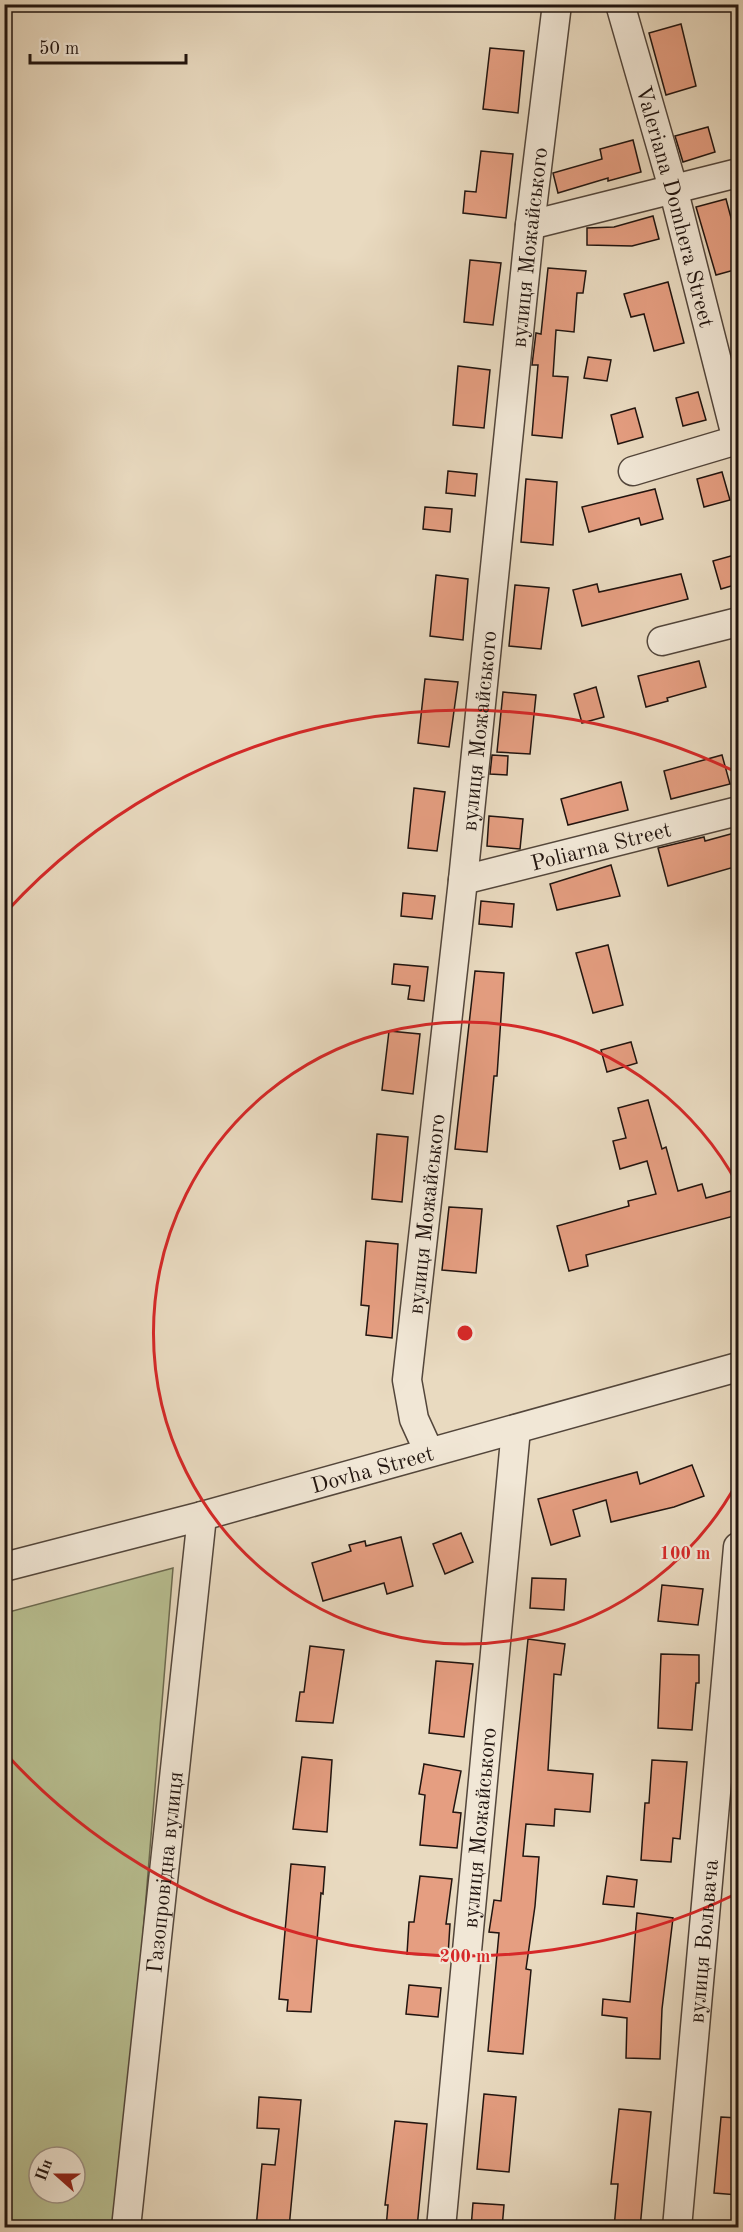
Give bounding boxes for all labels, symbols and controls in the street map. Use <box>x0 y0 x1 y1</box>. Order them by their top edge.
scale bar <box>30 27 186 65</box>
text: 50 m <box>39 40 79 58</box>
street label: Valeriana Domhera Street <box>631 84 717 330</box>
street label: вулиця Можайського <box>509 146 552 349</box>
street label: вулиця Можайського <box>459 630 501 832</box>
street label: Poliarna Street <box>529 819 674 876</box>
street label: вулиця Можайського <box>405 1113 450 1316</box>
centre of rings <box>455 1323 475 1343</box>
street label: Dovha Street <box>309 1443 436 1498</box>
text: 100 m <box>660 1545 710 1563</box>
street label: вулиця Можайського <box>460 1727 501 1929</box>
street label: Газопровідна вулиця <box>144 1770 188 1974</box>
street label: вулиця Вольвача <box>686 1858 723 2024</box>
text: 200 m <box>440 1948 490 1966</box>
north arrow <box>27 2145 87 2205</box>
text: Пн <box>33 2157 56 2184</box>

